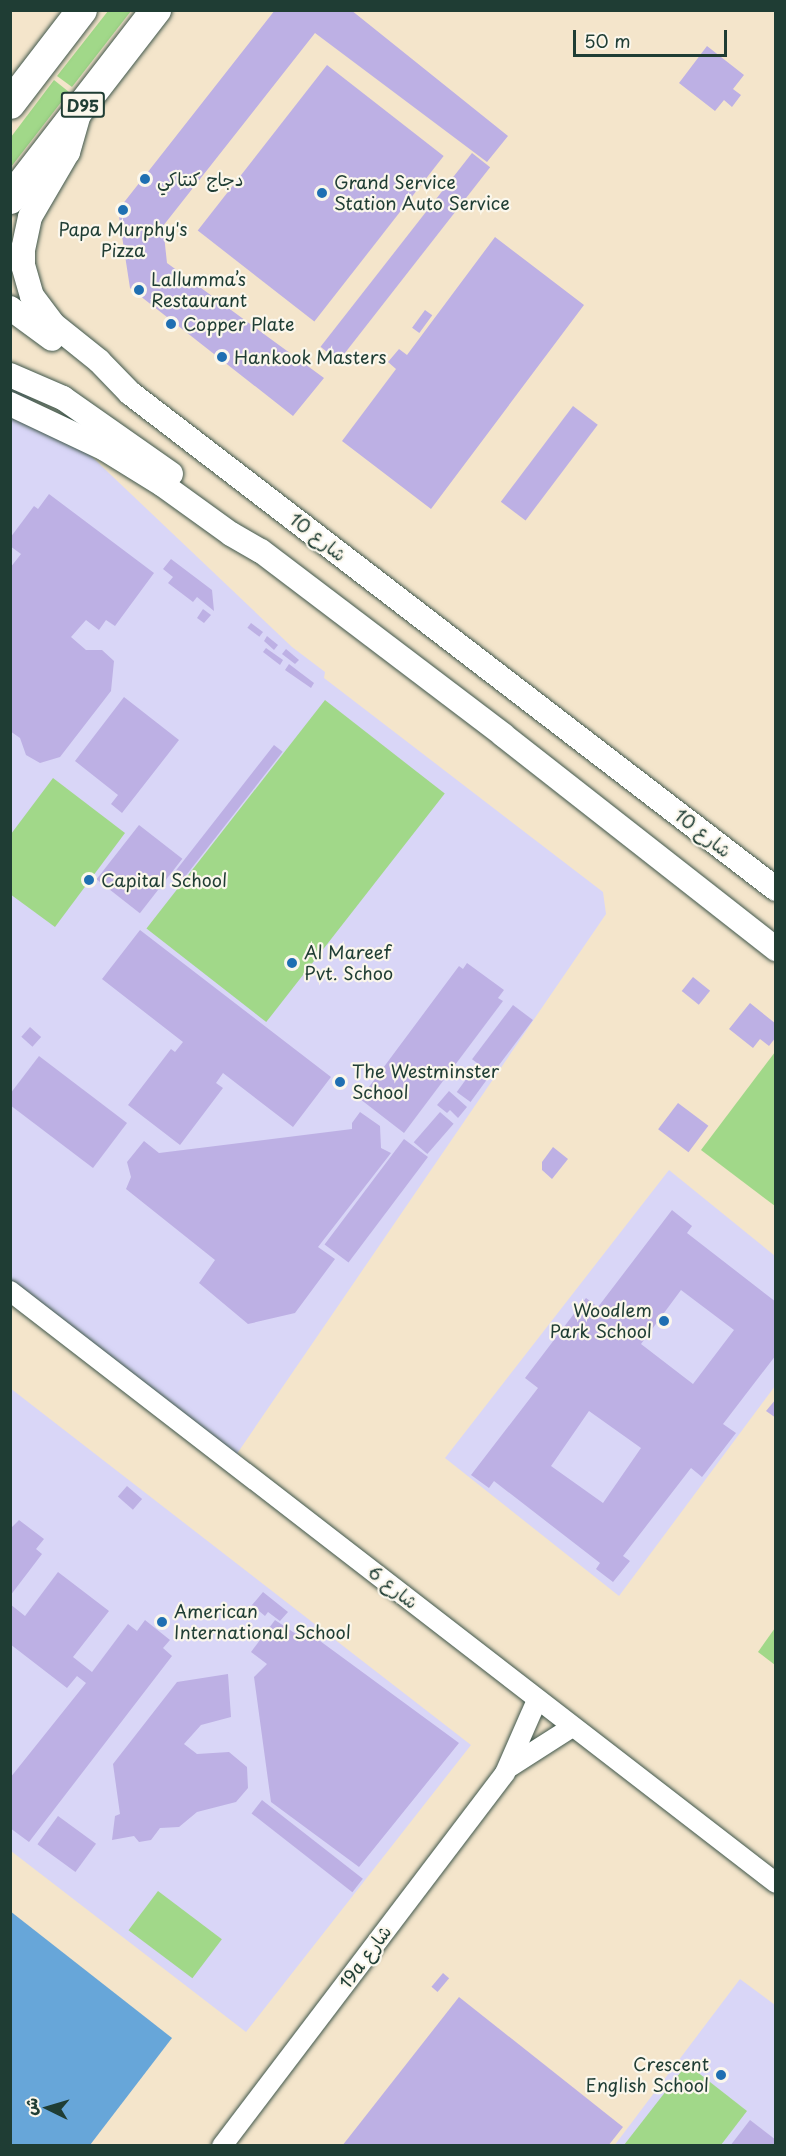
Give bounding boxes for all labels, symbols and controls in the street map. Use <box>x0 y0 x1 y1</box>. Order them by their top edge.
scale bar <box>576 18 730 56</box>
text: 50 m <box>584 27 631 54</box>
road number: D95 <box>60 92 106 118</box>
place label: دجاج كنتاكي <box>157 168 243 190</box>
marker: دجاج كنتاكي <box>138 172 152 186</box>
place label: Grand Service Station Auto Service <box>334 172 510 214</box>
marker: Grand Service Station Auto Service <box>315 186 329 200</box>
marker: Papa Murphy's Pizza <box>116 203 130 217</box>
place label: Papa Murphy's Pizza <box>58 219 188 262</box>
place label: Lallumma’s Restaurant <box>151 269 247 312</box>
marker: Lallumma’s Restaurant <box>132 283 146 297</box>
place label: Copper Plate <box>183 313 295 335</box>
marker: Copper Plate <box>164 317 178 331</box>
place label: Hankook Masters <box>234 346 387 368</box>
marker: Hankook Masters <box>215 350 229 364</box>
street label: شارع 10 <box>285 508 351 566</box>
street label: شارع 10 <box>670 804 736 862</box>
place label: Capital School <box>101 869 228 891</box>
marker: Capital School <box>82 873 96 887</box>
place label: Al Mareef Pvt. Schoo <box>304 942 395 984</box>
marker: Al Mareef Pvt. Schoo <box>285 956 299 970</box>
place label: The Westminster School <box>352 1061 499 1104</box>
marker: The Westminster School <box>333 1075 347 1089</box>
place label: Woodlem Park School <box>549 1300 652 1342</box>
marker: Woodlem Park School <box>657 1314 671 1328</box>
street label: شارع 6 <box>364 1561 422 1613</box>
place label: American International School <box>174 1601 351 1644</box>
marker: American International School <box>155 1615 169 1629</box>
street label: 19a شارع <box>334 1921 396 1993</box>
place label: Crescent English School <box>585 2054 709 2096</box>
marker: Crescent English School <box>714 2068 728 2082</box>
north arrow <box>18 2078 78 2138</box>
text: ش <box>17 2097 43 2116</box>

